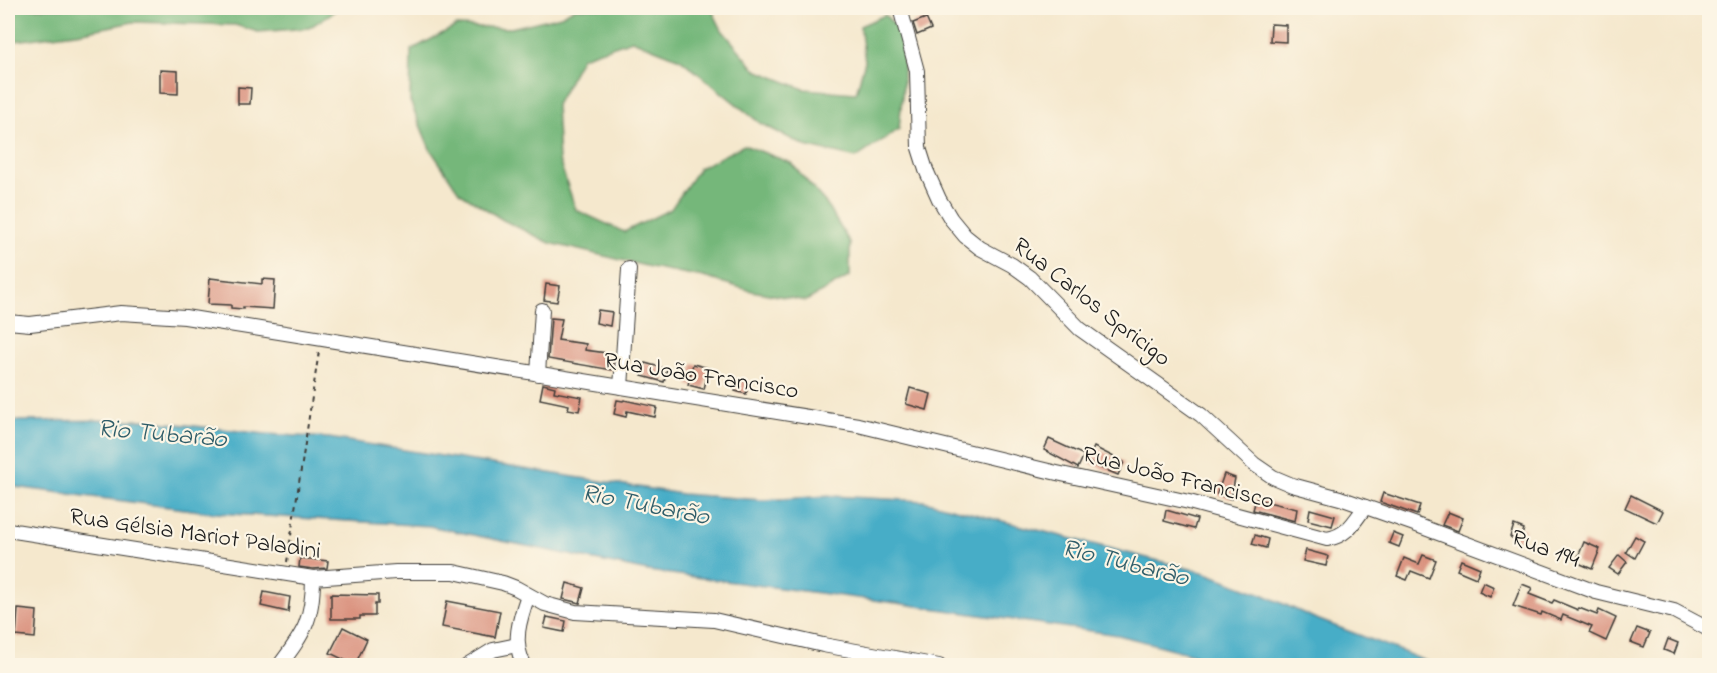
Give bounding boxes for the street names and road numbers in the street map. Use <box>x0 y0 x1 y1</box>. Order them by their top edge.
street label: Rua Carlos Spricigo <box>1004 230 1178 376</box>
street label: Rua João Francisco <box>601 344 801 410</box>
street label: Rua João Francisco <box>1078 438 1278 520</box>
street label: Rua Gélsia Mariot Paladini <box>67 500 323 570</box>
street label: Rua 194 <box>1506 521 1584 579</box>

